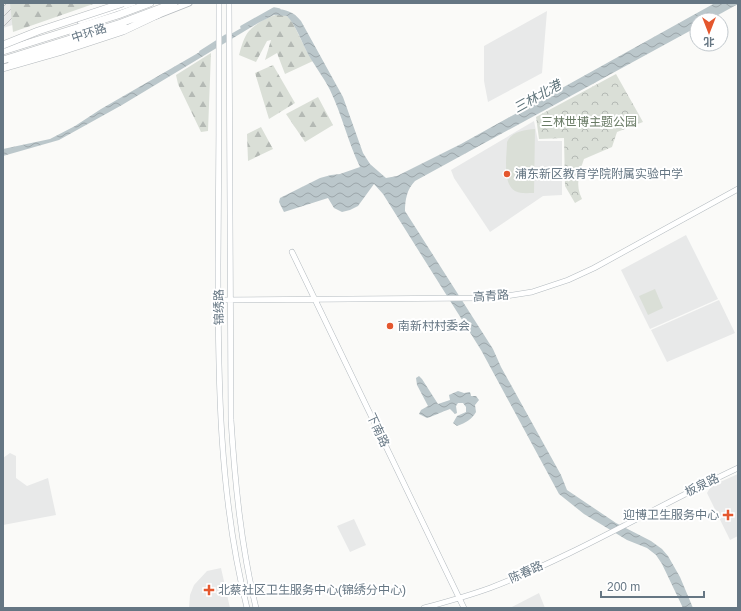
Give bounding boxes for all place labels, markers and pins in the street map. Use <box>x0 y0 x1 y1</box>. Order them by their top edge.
place label: 浦东新区教育学院附属实验中学 <box>515 167 683 181</box>
marker: 浦东新区教育学院附属实验中学 <box>502 169 512 179</box>
place label: 南新村村委会 <box>398 319 470 333</box>
marker: 南新村村委会 <box>385 321 395 331</box>
place label: 迎博卫生服务中心 <box>623 508 719 522</box>
marker: 迎博卫生服务中心 <box>722 509 734 521</box>
place label: 北蔡社区卫生服务中心(锦绣分中心) <box>218 583 406 597</box>
marker: 北蔡社区卫生服务中心(锦绣分中心) <box>203 584 215 596</box>

